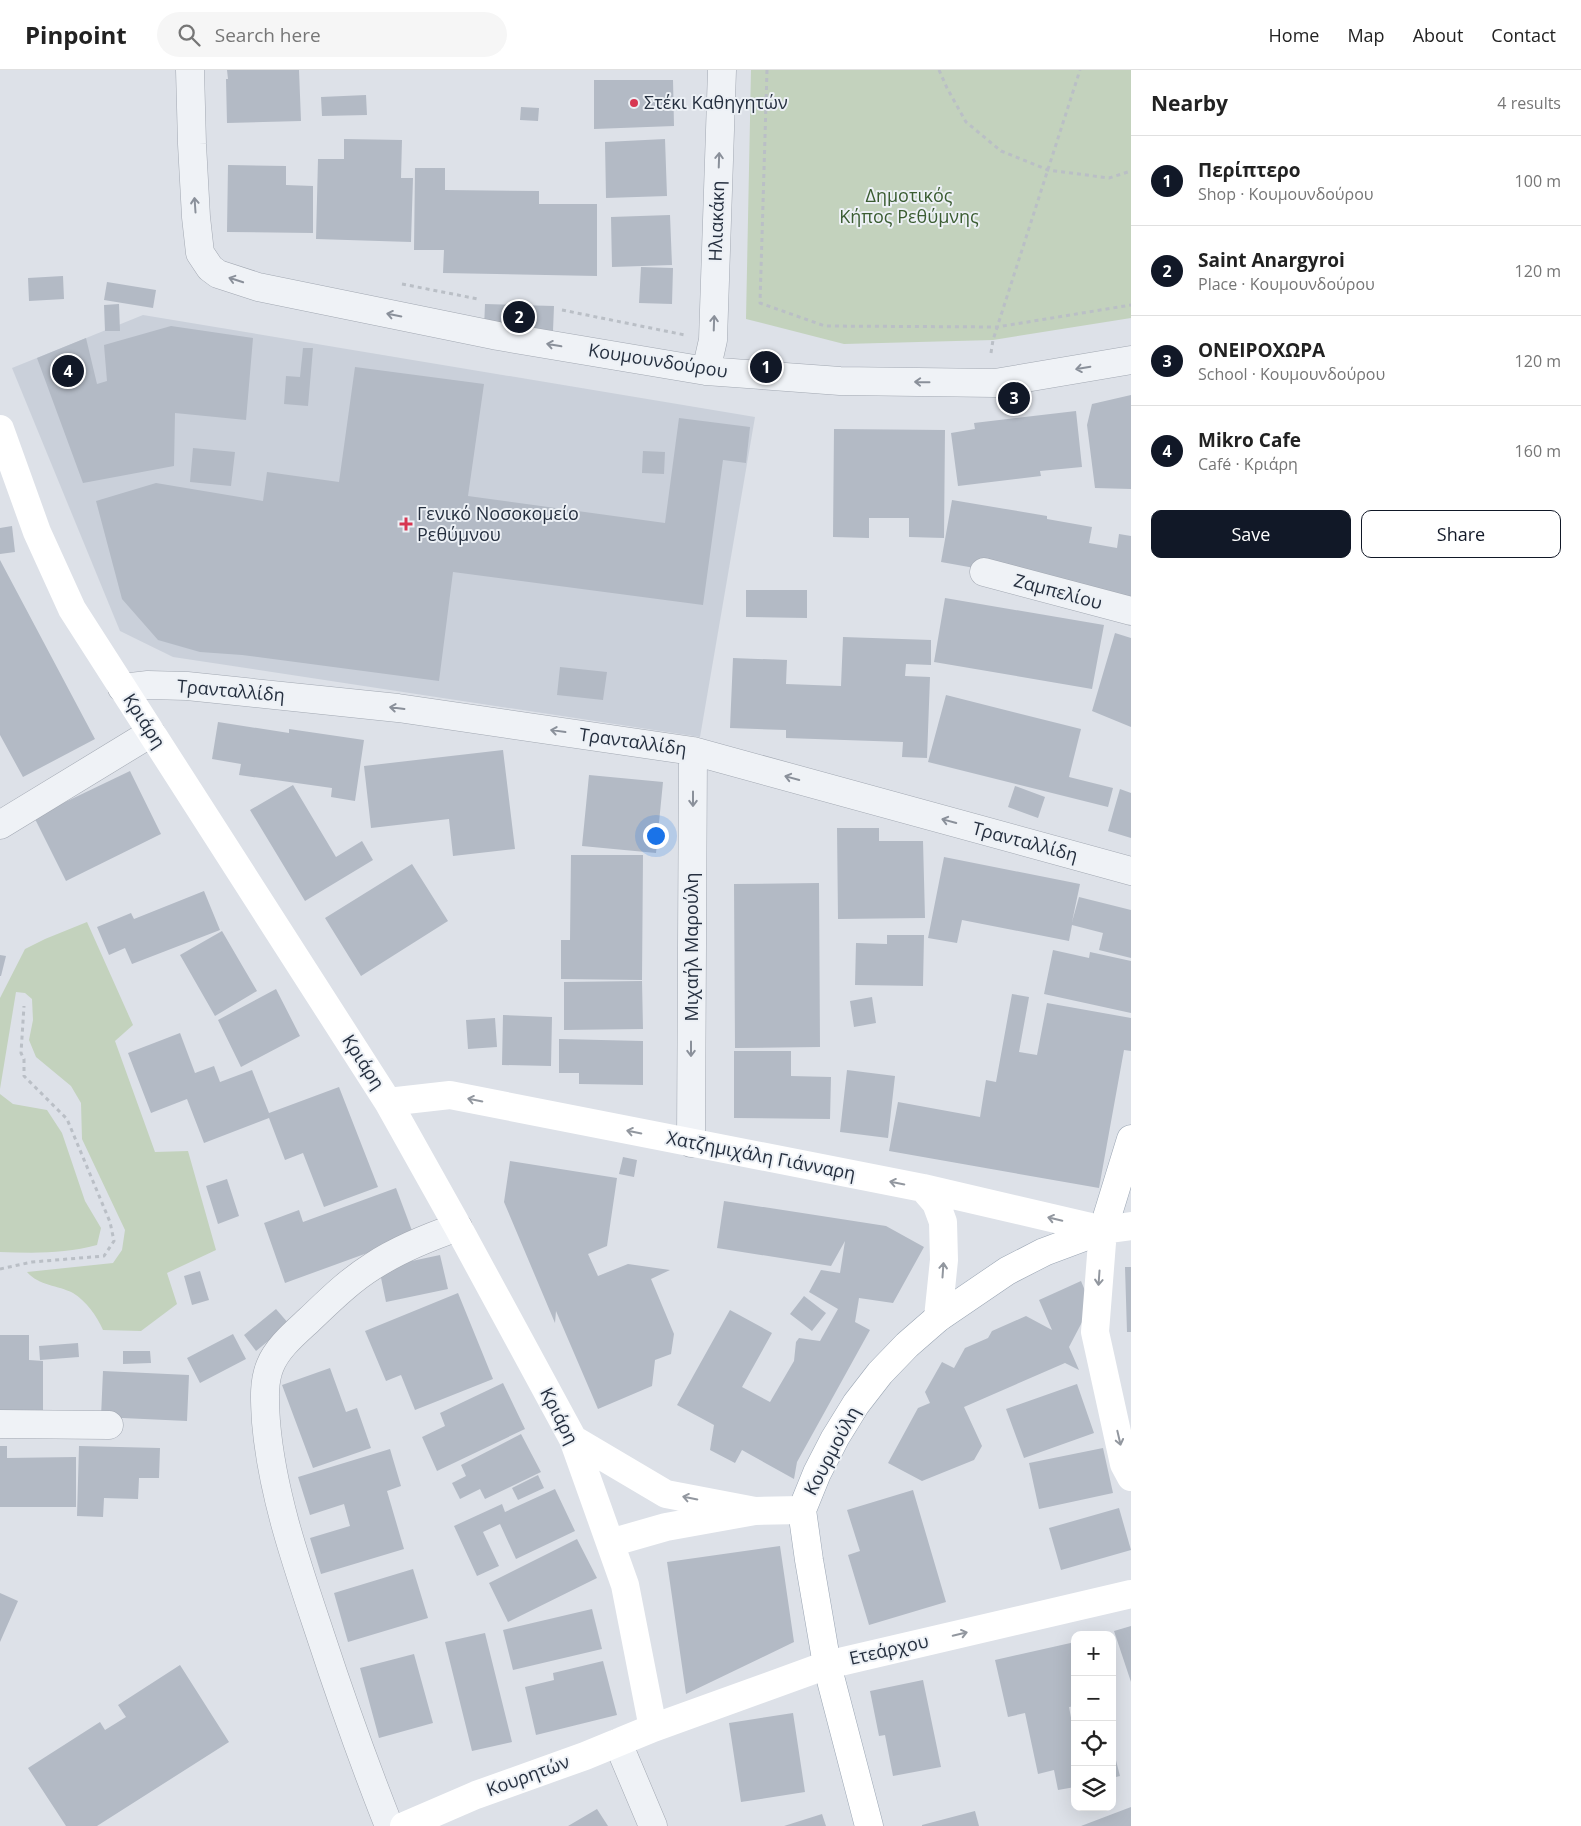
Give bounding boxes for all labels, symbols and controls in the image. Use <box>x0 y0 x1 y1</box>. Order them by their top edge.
search box <box>157 12 507 57</box>
text: Pinpoint <box>25 18 127 51</box>
icon: search <box>175 21 203 49</box>
text: Search here <box>215 22 321 48</box>
text: Home <box>1269 23 1319 47</box>
text: Map <box>1347 23 1385 47</box>
text: About <box>1413 23 1463 47</box>
text: Contact <box>1491 23 1556 47</box>
text: Nearby <box>1151 89 1228 117</box>
place label: Στέκι Καθηγητών <box>644 90 788 114</box>
text: 4 results <box>1497 92 1561 114</box>
marker: Στέκι Καθηγητών <box>628 97 640 109</box>
one-way arrow <box>714 153 724 169</box>
text: Περίπτερο <box>1198 157 1301 183</box>
text: 1 <box>1162 170 1172 192</box>
text: 100 m <box>1515 170 1561 192</box>
street label: Ηλιακάκη <box>703 180 729 262</box>
park label: Δημοτικός Κήπος Ρεθύμνης <box>839 183 979 228</box>
text: Shop · Κουμουνδούρου <box>1198 183 1374 205</box>
one-way arrow <box>191 197 200 213</box>
text: Saint Anargyroi <box>1198 247 1345 273</box>
text: 2 <box>1162 260 1172 282</box>
text: 120 m <box>1515 260 1561 282</box>
text: Place · Κουμουνδούρου <box>1198 273 1375 295</box>
one-way arrow <box>228 275 244 284</box>
pin: 2 <box>503 298 535 336</box>
one-way arrow <box>387 310 403 319</box>
one-way arrow <box>709 315 718 331</box>
street label: Κουμουνδούρου <box>587 337 730 383</box>
text: ΟΝΕΙΡΟΧΩΡΑ <box>1198 337 1325 363</box>
one-way arrow <box>546 340 562 350</box>
pin: 1 <box>750 348 782 386</box>
text: 3 <box>1162 350 1172 372</box>
text: 120 m <box>1515 350 1561 372</box>
pin: 4 <box>52 352 84 390</box>
one-way arrow <box>1075 363 1091 373</box>
text: School · Κουμουνδούρου <box>1198 363 1385 385</box>
one-way arrow <box>914 377 930 387</box>
pin: 3 <box>998 379 1030 417</box>
text: Mikro Cafe <box>1198 427 1301 453</box>
text: 4 <box>1162 440 1172 462</box>
text: 160 m <box>1515 440 1561 462</box>
text: Café · Κριάρη <box>1198 453 1298 475</box>
place label: Γενικό Νοσοκομείο Ρεθύμνου <box>417 501 579 546</box>
button: Save <box>1151 510 1351 558</box>
button: Share <box>1361 510 1561 558</box>
marker: Γενικό Νοσοκομείο Ρεθύμνου <box>399 517 413 531</box>
street label: Ζαμπελίου <box>1012 568 1105 614</box>
street label: Τρανταλλίδη <box>176 673 286 707</box>
street label: Κριάρη <box>118 688 171 752</box>
one-way arrow <box>390 703 406 713</box>
street label: Τρανταλλίδη <box>578 722 688 760</box>
one-way arrow <box>550 726 566 736</box>
one-way arrow <box>785 772 801 782</box>
one-way arrow <box>688 791 698 807</box>
one-way arrow <box>941 815 957 825</box>
street label: Τρανταλλίδη <box>970 815 1081 867</box>
your location <box>643 823 669 849</box>
street label: Μιχαήλ Μαρούλη <box>679 873 703 1021</box>
street label: Κριάρη <box>337 1029 390 1093</box>
one-way arrow <box>686 1041 696 1057</box>
one-way arrow <box>467 1095 483 1104</box>
street label: Χατζημιχάλη Γιάνναρη <box>665 1125 858 1185</box>
one-way arrow <box>627 1126 643 1136</box>
one-way arrow <box>889 1177 905 1187</box>
one-way arrow <box>1048 1214 1064 1223</box>
one-way arrow <box>938 1262 947 1278</box>
one-way arrow <box>1094 1270 1104 1286</box>
street label: Κριάρη <box>535 1383 584 1448</box>
street label: Κουρμούλη <box>798 1402 865 1499</box>
one-way arrow <box>1115 1430 1124 1446</box>
one-way arrow <box>682 1493 698 1503</box>
street label: Ετεάρχου <box>847 1628 931 1670</box>
one-way arrow <box>952 1629 968 1638</box>
map controls <box>1071 1631 1116 1811</box>
button: + <box>1071 1631 1116 1676</box>
button: − <box>1071 1676 1116 1721</box>
button: locate <box>1071 1721 1116 1766</box>
street label: Κουρητών <box>483 1749 573 1801</box>
button: layers <box>1071 1766 1116 1811</box>

